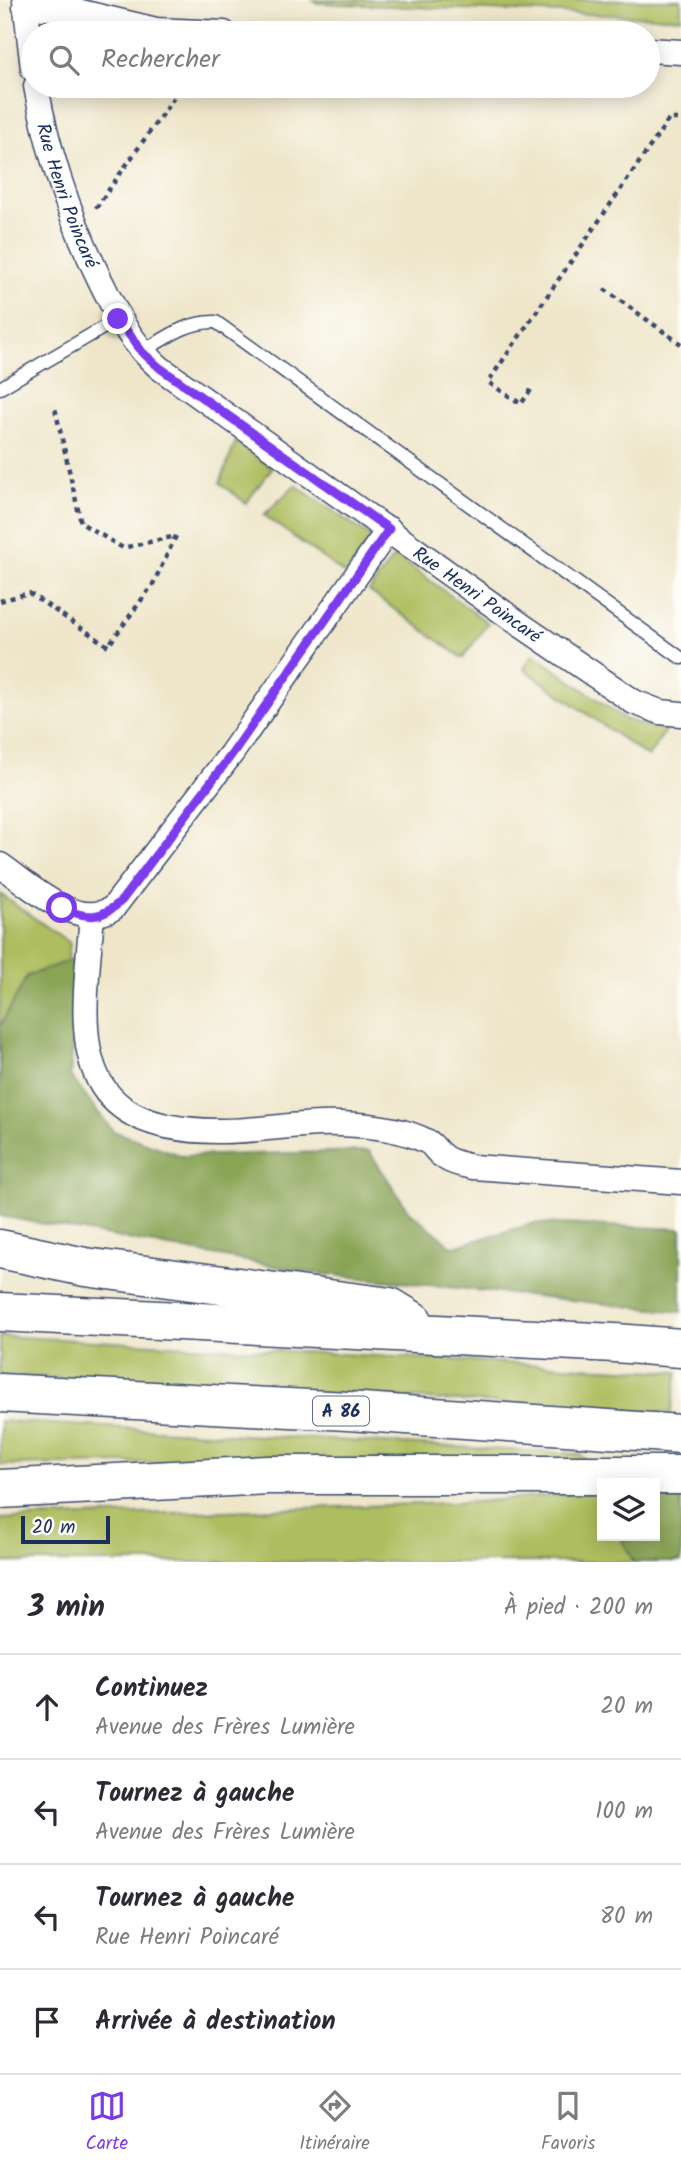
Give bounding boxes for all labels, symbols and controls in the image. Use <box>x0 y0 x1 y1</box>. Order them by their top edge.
search box <box>21 21 660 98</box>
text: Rechercher <box>101 39 220 81</box>
icon: search <box>45 41 83 79</box>
street label: Rue Henri Poincaré <box>27 120 106 274</box>
route end <box>102 303 133 334</box>
street label: Rue Henri Poincaré <box>406 539 547 652</box>
route start <box>46 892 77 923</box>
road number: A 86 <box>313 1396 369 1426</box>
map controls <box>597 1478 660 1541</box>
button: layers <box>597 1478 660 1541</box>
scale bar <box>21 1513 110 1545</box>
text: 20 m <box>32 1513 75 1543</box>
text: 3 min <box>28 1584 105 1632</box>
text: À pied · 200 m <box>504 1590 653 1626</box>
text: Continuez <box>95 1668 208 1710</box>
icon: ahead <box>28 1688 66 1726</box>
text: 20 m <box>601 1689 653 1725</box>
text: Avenue des Frères Lumière <box>95 1710 355 1746</box>
text: Tournez à gauche <box>95 1773 295 1815</box>
icon: left <box>28 1793 66 1831</box>
text: 100 m <box>595 1794 653 1830</box>
text: Avenue des Frères Lumière <box>95 1815 355 1851</box>
text: Tournez à gauche <box>95 1878 295 1920</box>
icon: left <box>28 1898 66 1936</box>
text: 80 m <box>600 1899 653 1935</box>
text: Rue Henri Poincaré <box>95 1920 279 1956</box>
text: Arrivée à destination <box>95 2001 336 2043</box>
icon: arrive <box>28 2003 66 2041</box>
tab: Carte <box>86 2087 128 2159</box>
tab: Itinéraire <box>299 2087 370 2159</box>
tab: Favoris <box>541 2087 595 2159</box>

